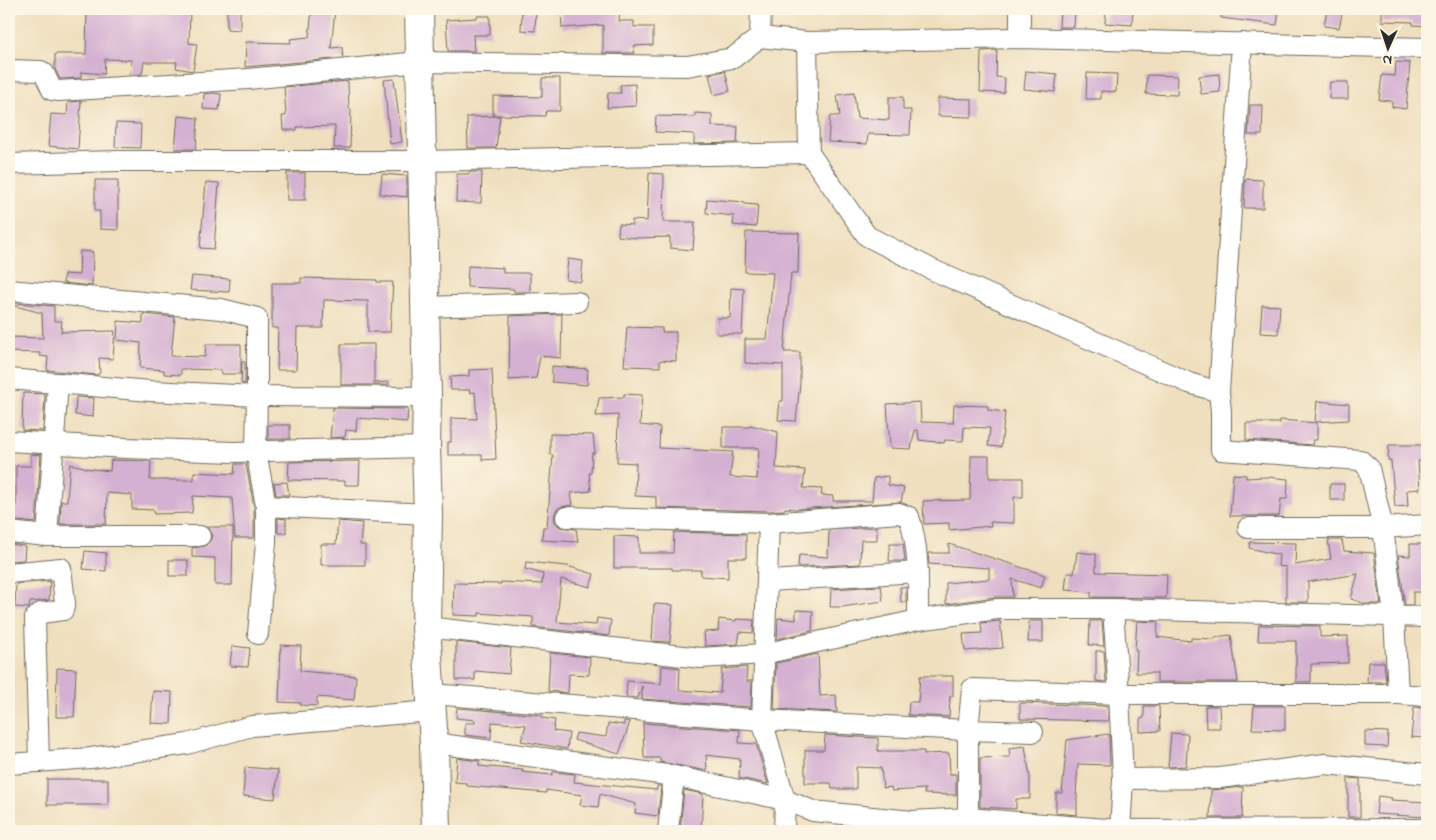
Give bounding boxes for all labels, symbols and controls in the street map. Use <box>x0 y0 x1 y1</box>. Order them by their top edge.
north arrow <box>1364 22 1414 72</box>
text: N <box>1382 49 1393 70</box>

